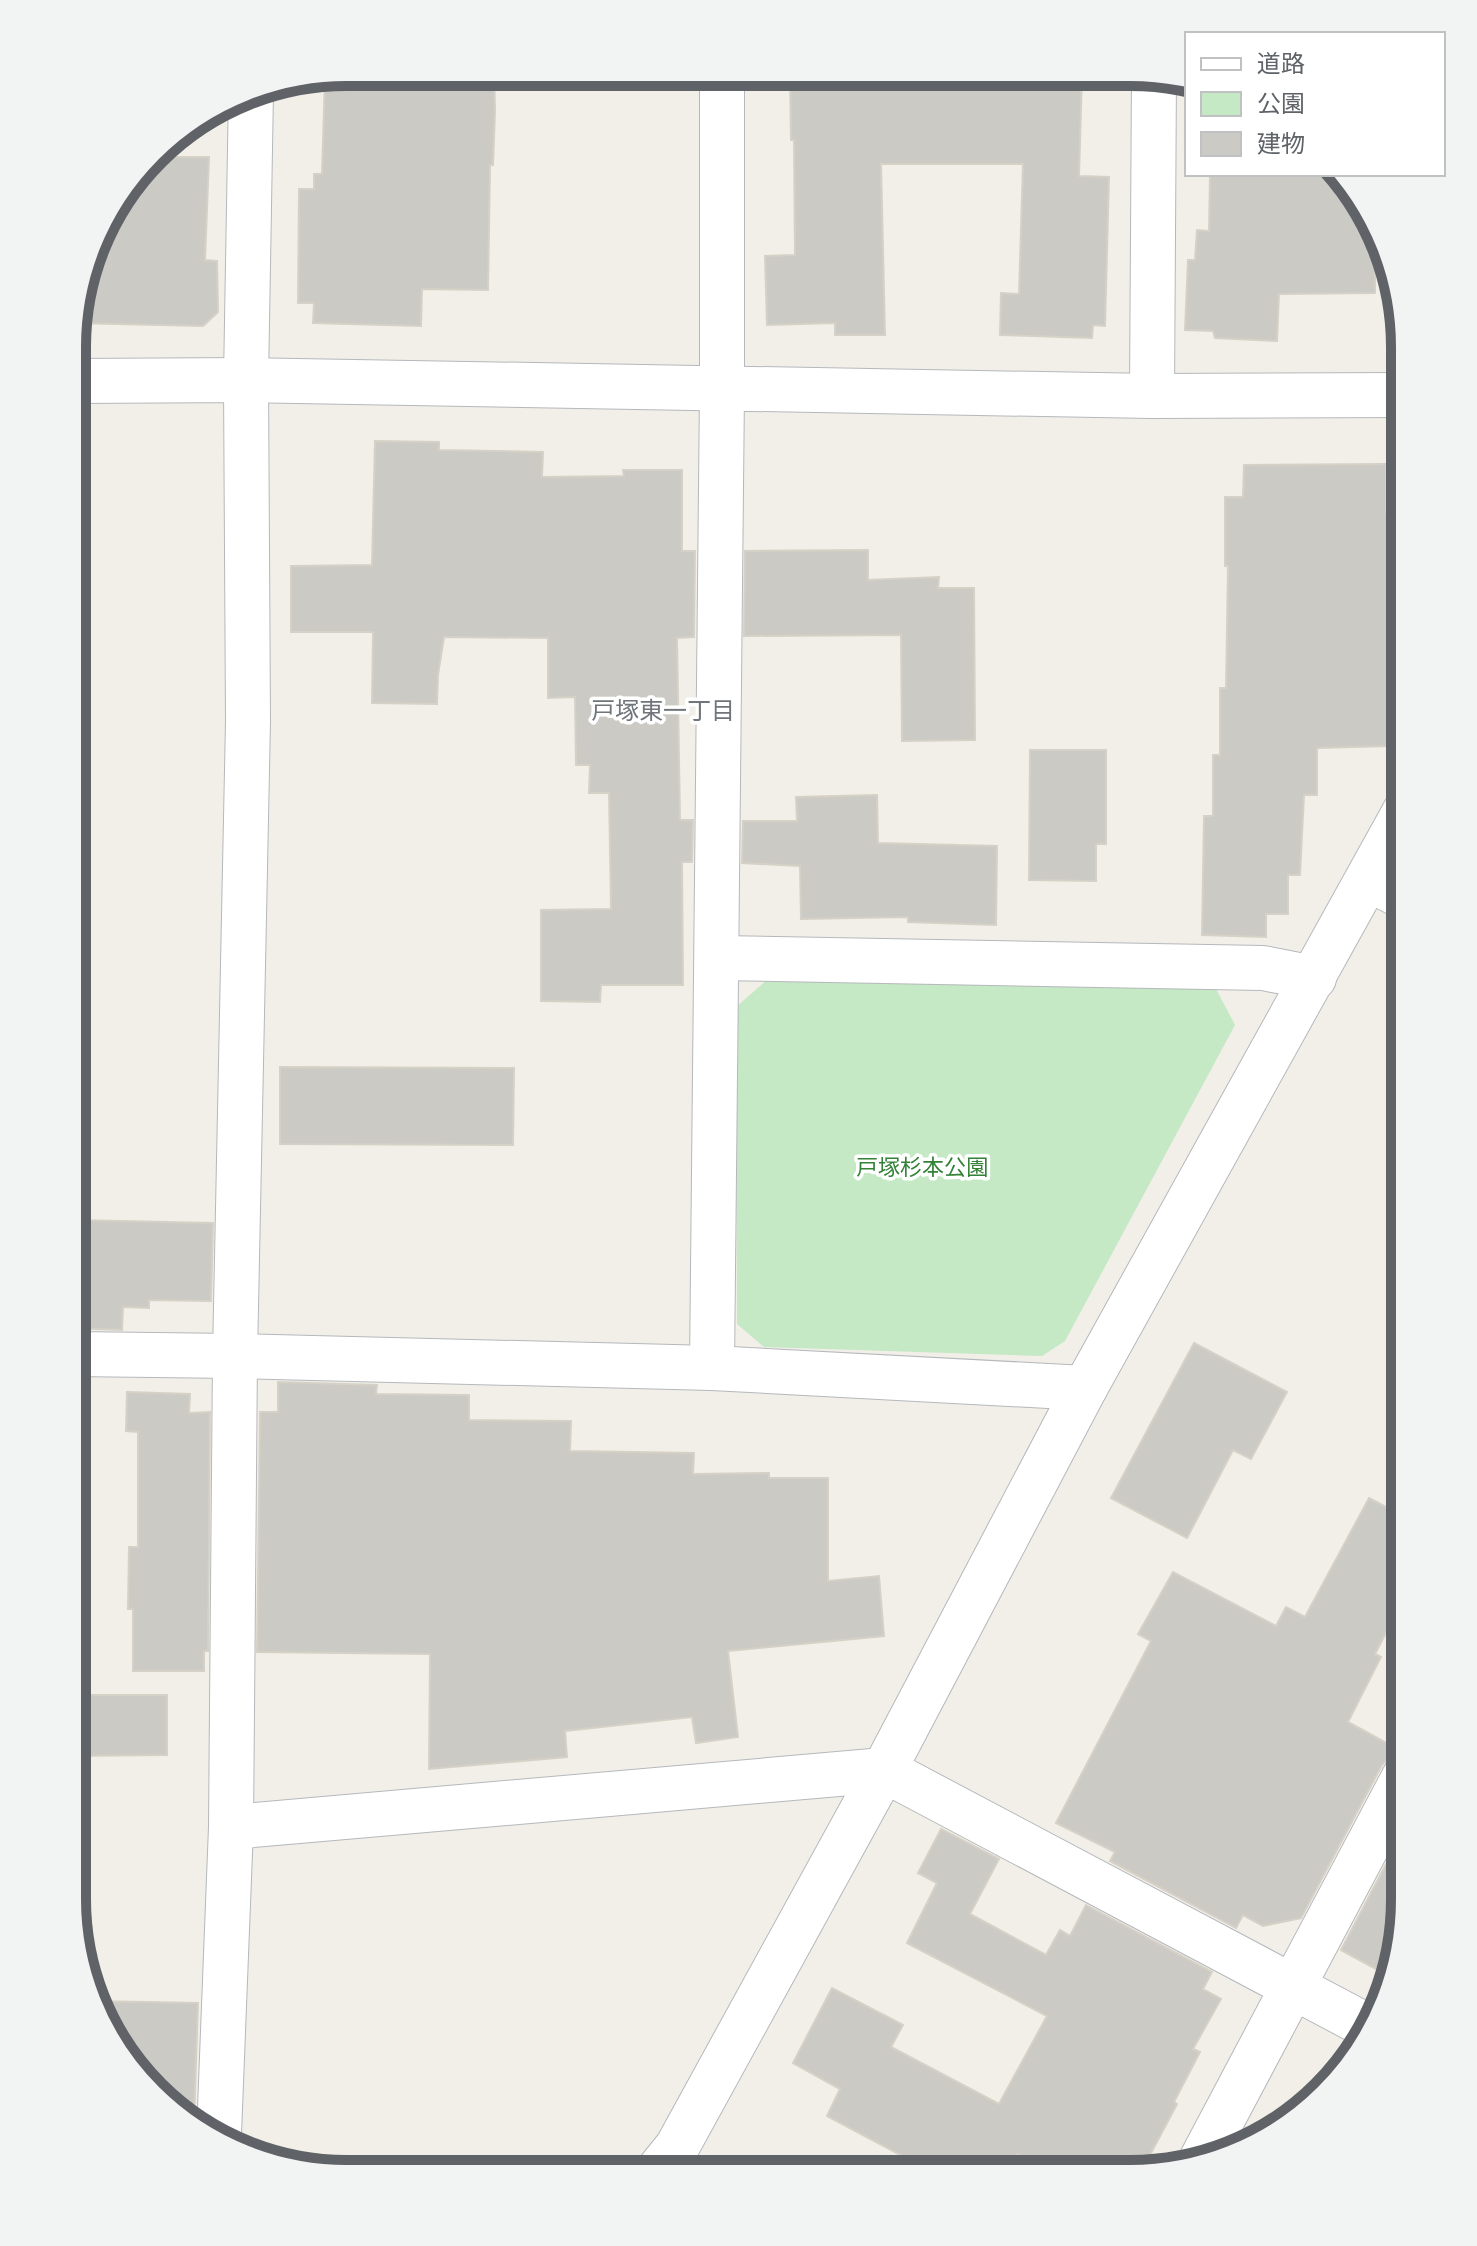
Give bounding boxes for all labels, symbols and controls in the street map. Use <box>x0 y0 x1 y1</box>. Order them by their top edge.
legend <box>1185 32 1445 176</box>
text: 道路 <box>1257 48 1305 79</box>
text: 公園 <box>1257 88 1305 119</box>
text: 建物 <box>1257 128 1305 159</box>
district label: 戸塚東一丁目 <box>591 695 735 726</box>
park label: 戸塚杉本公園 <box>856 1153 988 1182</box>

